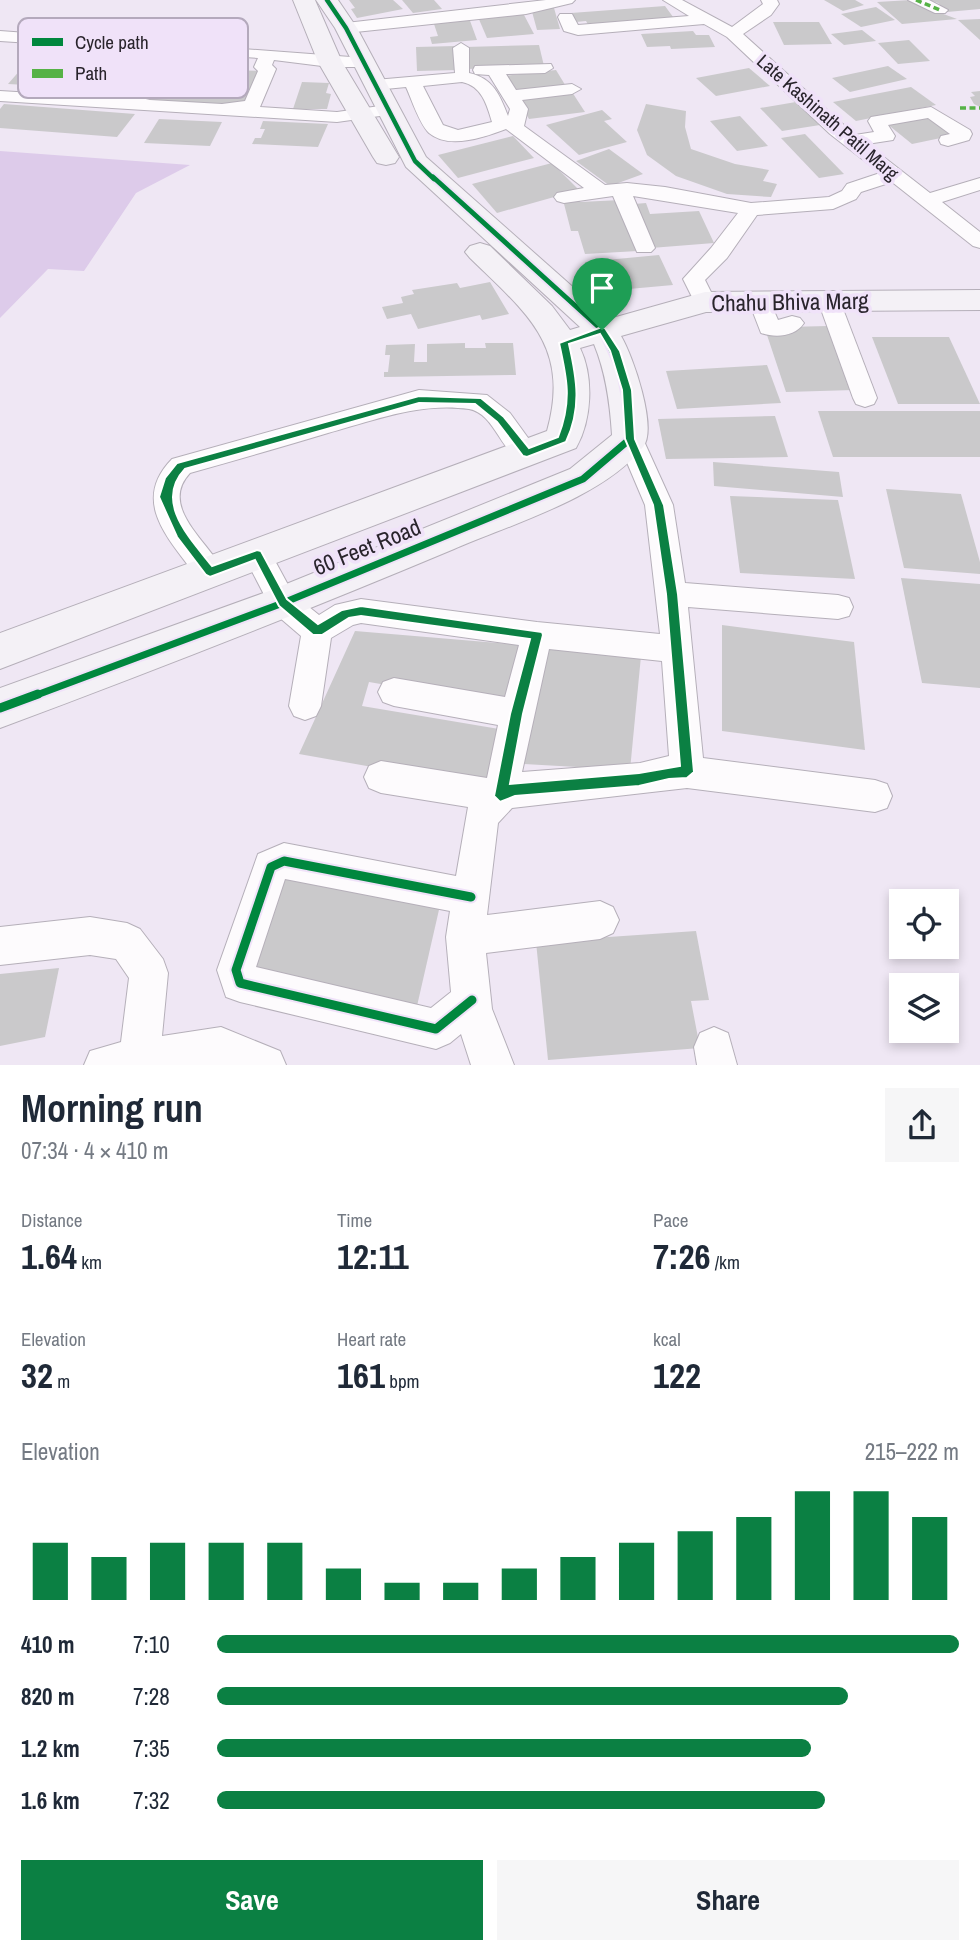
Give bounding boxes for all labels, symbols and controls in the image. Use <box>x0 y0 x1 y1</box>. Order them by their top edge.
legend <box>18 18 248 98</box>
text: Cycle path <box>75 29 149 55</box>
street label: Late Kashinath Patil Marg <box>751 48 905 186</box>
text: Path <box>75 60 107 86</box>
pin <box>572 258 632 330</box>
icon: arrive <box>583 269 621 307</box>
street label: Chahu Bhiva Marg <box>711 285 869 318</box>
street label: 60 Feet Road <box>308 511 425 582</box>
map controls <box>889 889 959 1043</box>
button: locate <box>889 889 959 959</box>
button: layers <box>889 973 959 1043</box>
text: Morning run <box>21 1083 203 1134</box>
button: share <box>885 1088 959 1162</box>
text: 07:34 · 4 × 410 m <box>21 1135 168 1166</box>
text: Distance <box>21 1207 82 1233</box>
text: Time <box>337 1207 372 1233</box>
text: Pace <box>653 1207 689 1233</box>
text: 1.64 <box>21 1233 77 1280</box>
text: 12:11 <box>337 1233 409 1280</box>
text: 7:26 <box>653 1233 710 1280</box>
text: km <box>77 1249 102 1275</box>
text: /km <box>710 1249 740 1275</box>
text: Elevation <box>21 1326 86 1352</box>
text: Heart rate <box>337 1326 406 1352</box>
text: kcal <box>653 1326 681 1352</box>
text: 32 <box>21 1352 53 1399</box>
text: 161 <box>337 1352 385 1399</box>
text: 122 <box>653 1352 701 1399</box>
text: m <box>53 1368 70 1394</box>
text: bpm <box>385 1368 420 1394</box>
text: Elevation <box>21 1436 100 1467</box>
text: 215–222 m <box>865 1436 959 1467</box>
text: 410 m <box>21 1629 74 1660</box>
text: 7:10 <box>133 1629 170 1660</box>
text: 820 m <box>21 1681 74 1712</box>
text: 7:28 <box>133 1681 170 1712</box>
text: 1.2 km <box>21 1733 80 1764</box>
text: 7:35 <box>133 1733 170 1764</box>
text: 1.6 km <box>21 1785 80 1816</box>
text: 7:32 <box>133 1785 170 1816</box>
button: Save <box>21 1860 483 1940</box>
button: Share <box>497 1860 959 1940</box>

